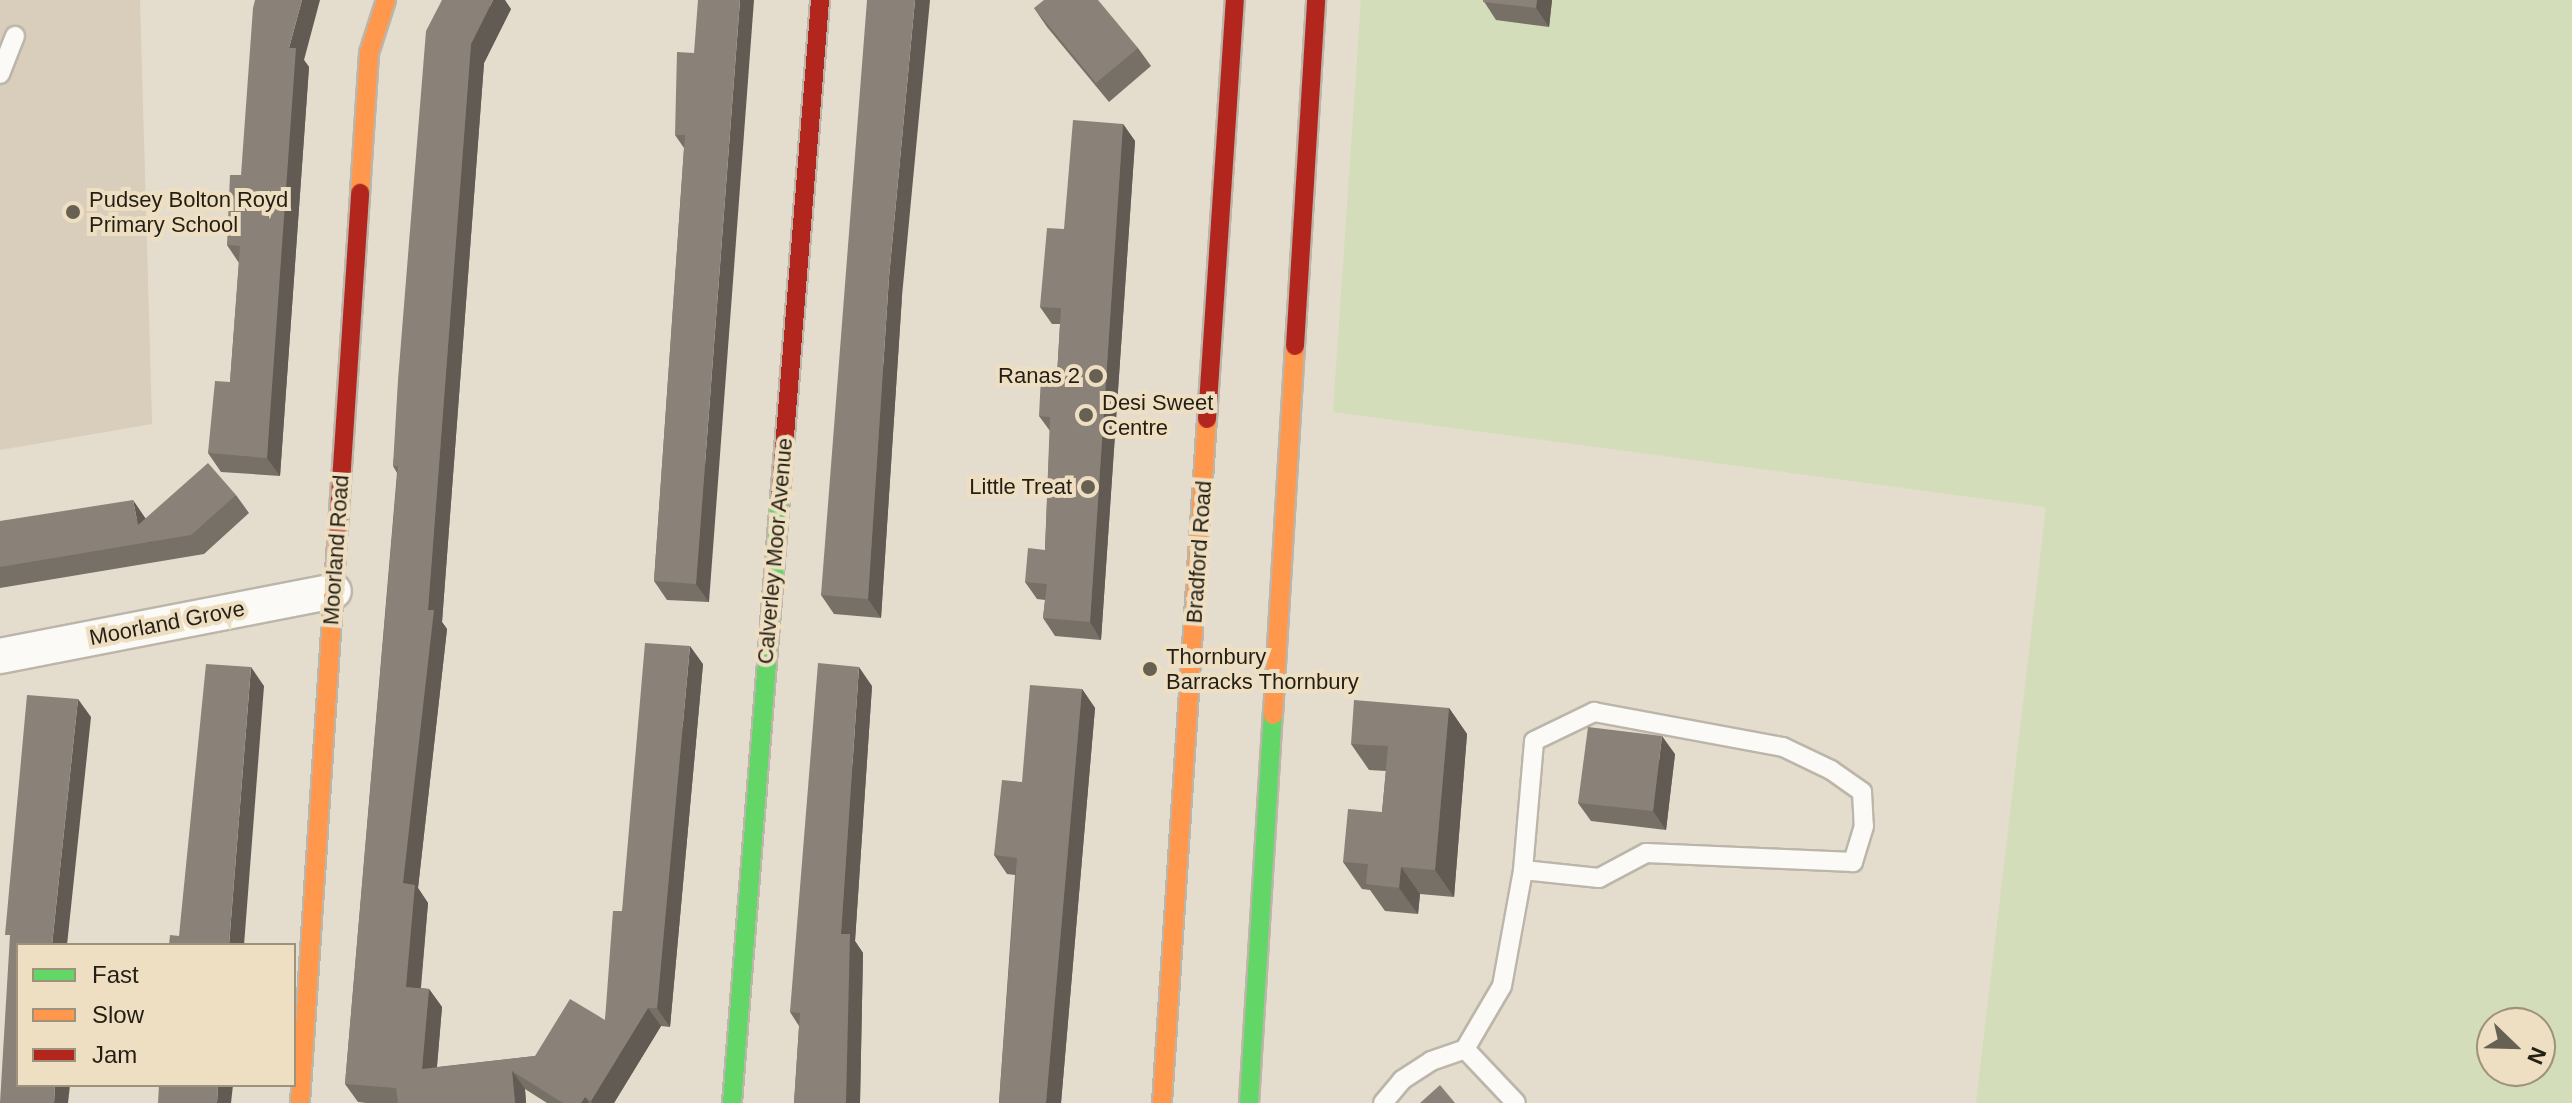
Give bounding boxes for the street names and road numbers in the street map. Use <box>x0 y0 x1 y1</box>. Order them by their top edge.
street label: Calverley Moor Avenue <box>752 436 798 666</box>
street label: Moorland Road <box>318 474 354 626</box>
street label: Bradford Road <box>1181 480 1217 624</box>
street label: Moorland Grove <box>87 595 247 651</box>

